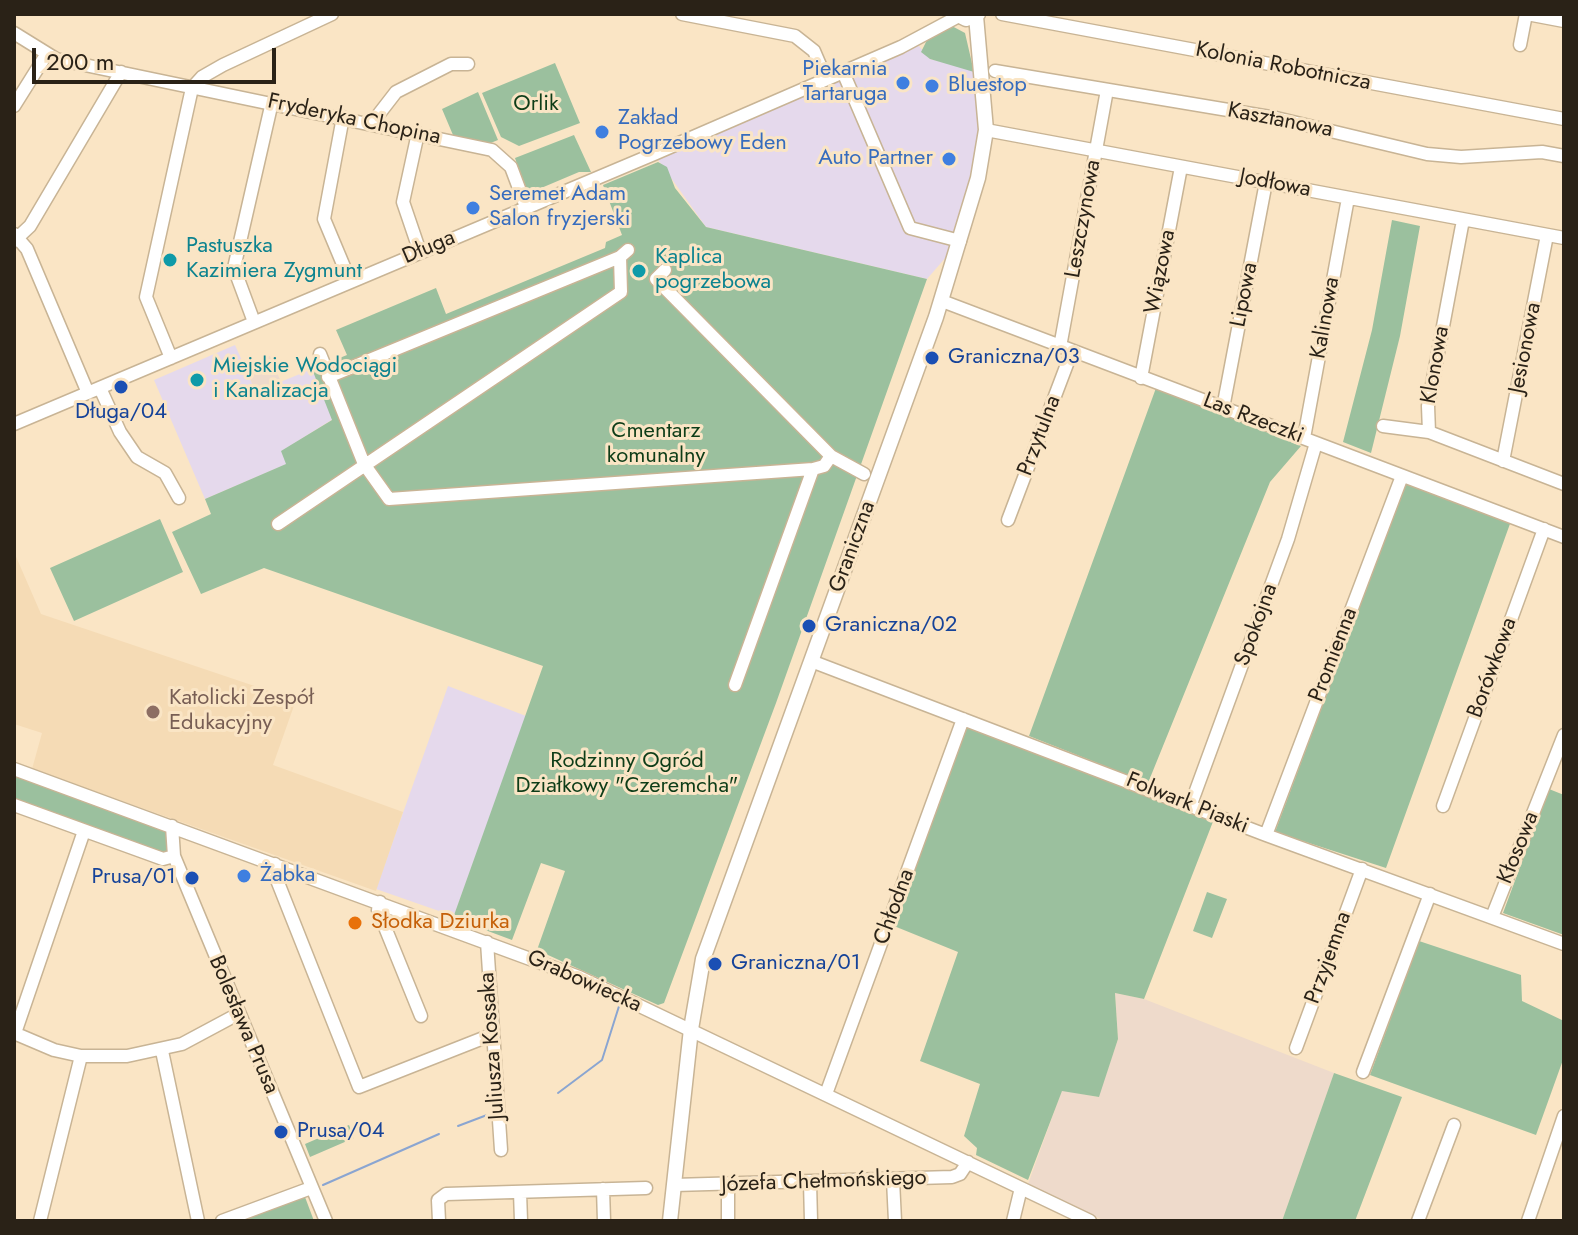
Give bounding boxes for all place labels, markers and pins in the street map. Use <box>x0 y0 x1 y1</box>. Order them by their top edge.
place label: Piekarnia Tartaruga <box>802 57 887 108</box>
place label: Bluestop <box>948 73 1027 99</box>
marker: Piekarnia Tartaruga <box>894 74 912 92</box>
marker: Bluestop <box>923 77 941 95</box>
place label: Zakład Pogrzebowy Eden <box>618 106 787 158</box>
marker: Zakład Pogrzebowy Eden <box>593 123 611 141</box>
place label: Auto Partner <box>818 146 933 172</box>
marker: Auto Partner <box>940 150 958 168</box>
place label: Seremet Adam Salon fryzjerski <box>489 182 630 234</box>
marker: Seremet Adam Salon fryzjerski <box>464 199 482 217</box>
place label: Pastuszka Kazimiera Zygmunt <box>186 234 362 286</box>
place label: Kaplica pogrzebowa <box>655 245 771 296</box>
marker: Pastuszka Kazimiera Zygmunt <box>161 251 179 269</box>
marker: Kaplica pogrzebowa <box>630 262 648 280</box>
place label: Graniczna/03 <box>948 345 1080 371</box>
marker: Graniczna/03 <box>923 349 941 367</box>
place label: Miejskie Wodociągi i Kanalizacja <box>213 354 397 406</box>
marker: Miejskie Wodociągi i Kanalizacja <box>188 371 206 389</box>
marker: Długa/04 <box>112 378 130 396</box>
place label: Długa/04 <box>75 400 167 426</box>
place label: Graniczna/02 <box>825 613 957 639</box>
marker: Graniczna/02 <box>800 617 818 635</box>
place label: Katolicki Zespół Edukacyjny <box>169 686 314 738</box>
marker: Katolicki Zespół Edukacyjny <box>144 703 162 721</box>
place label: Żabka <box>260 863 315 889</box>
place label: Prusa/01 <box>91 865 176 891</box>
marker: Żabka <box>235 867 253 885</box>
marker: Prusa/01 <box>183 869 201 887</box>
place label: Słodka Dziurka <box>371 910 510 936</box>
marker: Słodka Dziurka <box>346 914 364 932</box>
place label: Graniczna/01 <box>731 951 861 977</box>
marker: Graniczna/01 <box>706 955 724 973</box>
place label: Prusa/04 <box>297 1119 385 1145</box>
marker: Prusa/04 <box>272 1123 290 1141</box>

